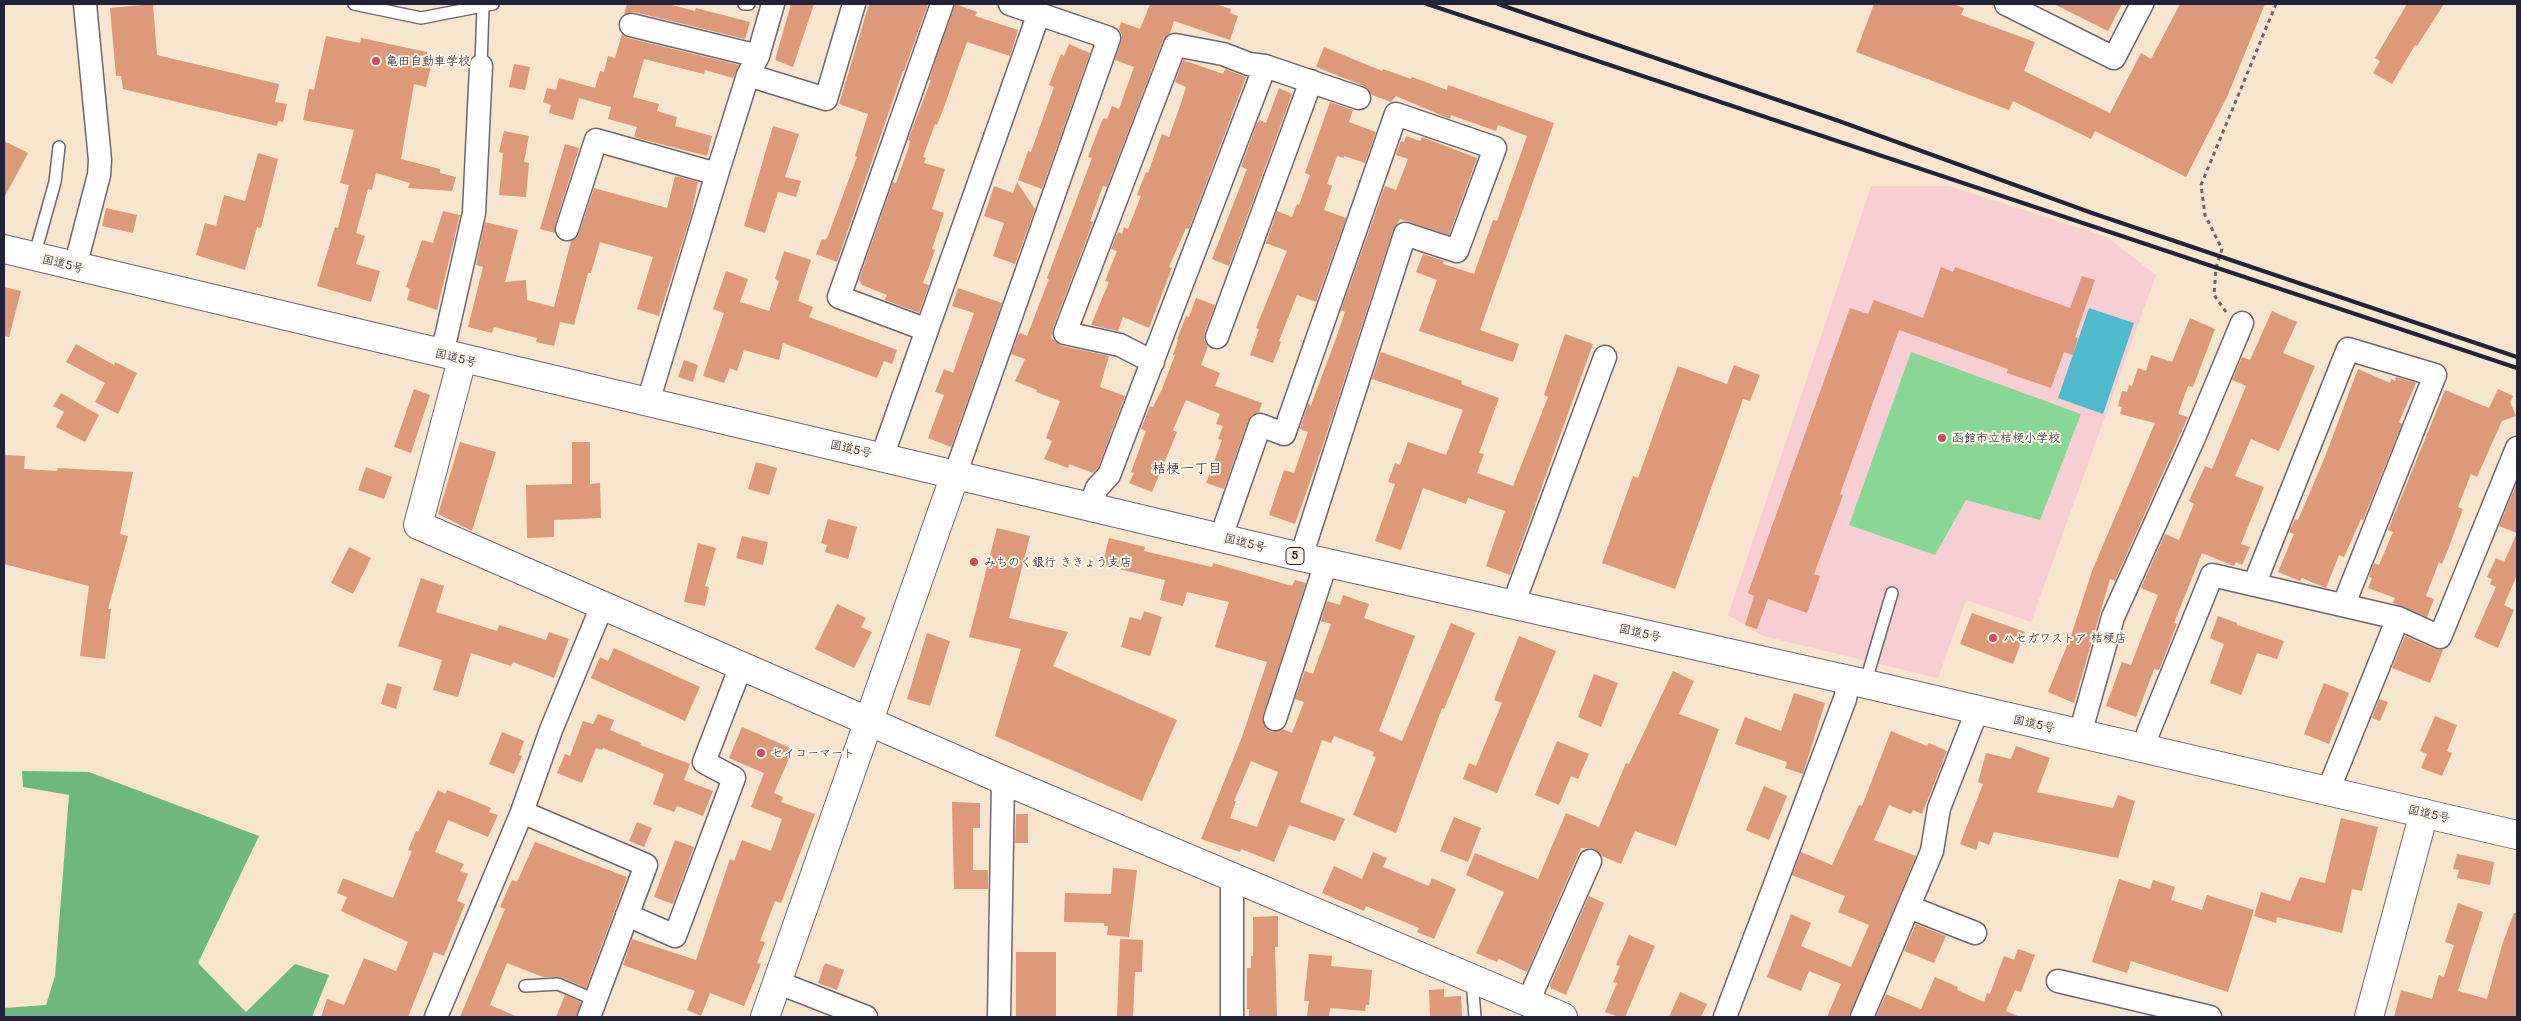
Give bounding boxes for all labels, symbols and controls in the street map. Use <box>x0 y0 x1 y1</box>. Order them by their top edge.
place label: 亀田自動車学校 <box>386 54 470 68</box>
marker: 亀田自動車学校 <box>370 55 382 67</box>
street label: 国道5号 <box>40 252 86 276</box>
street label: 国道5号 <box>433 346 479 370</box>
place label: 函館市立桔梗小学校 <box>1952 431 2060 445</box>
marker: 函館市立桔梗小学校 <box>1936 432 1948 444</box>
street label: 国道5号 <box>828 437 874 461</box>
district label: 桔梗一丁目 <box>1152 461 1222 477</box>
street label: 国道5号 <box>1222 531 1268 555</box>
road number: 5 <box>1286 548 1304 564</box>
place label: みちのく銀行 ききょう支店 <box>984 555 1132 569</box>
marker: みちのく銀行 ききょう支店 <box>968 556 980 568</box>
street label: 国道5号 <box>1617 621 1663 645</box>
place label: ハセガワストア 桔梗店 <box>2003 631 2127 645</box>
marker: ハセガワストア 桔梗店 <box>1987 632 1999 644</box>
street label: 国道5号 <box>2011 712 2057 736</box>
place label: セイコーマート <box>771 746 855 760</box>
marker: セイコーマート <box>755 747 767 759</box>
street label: 国道5号 <box>2406 802 2452 826</box>

